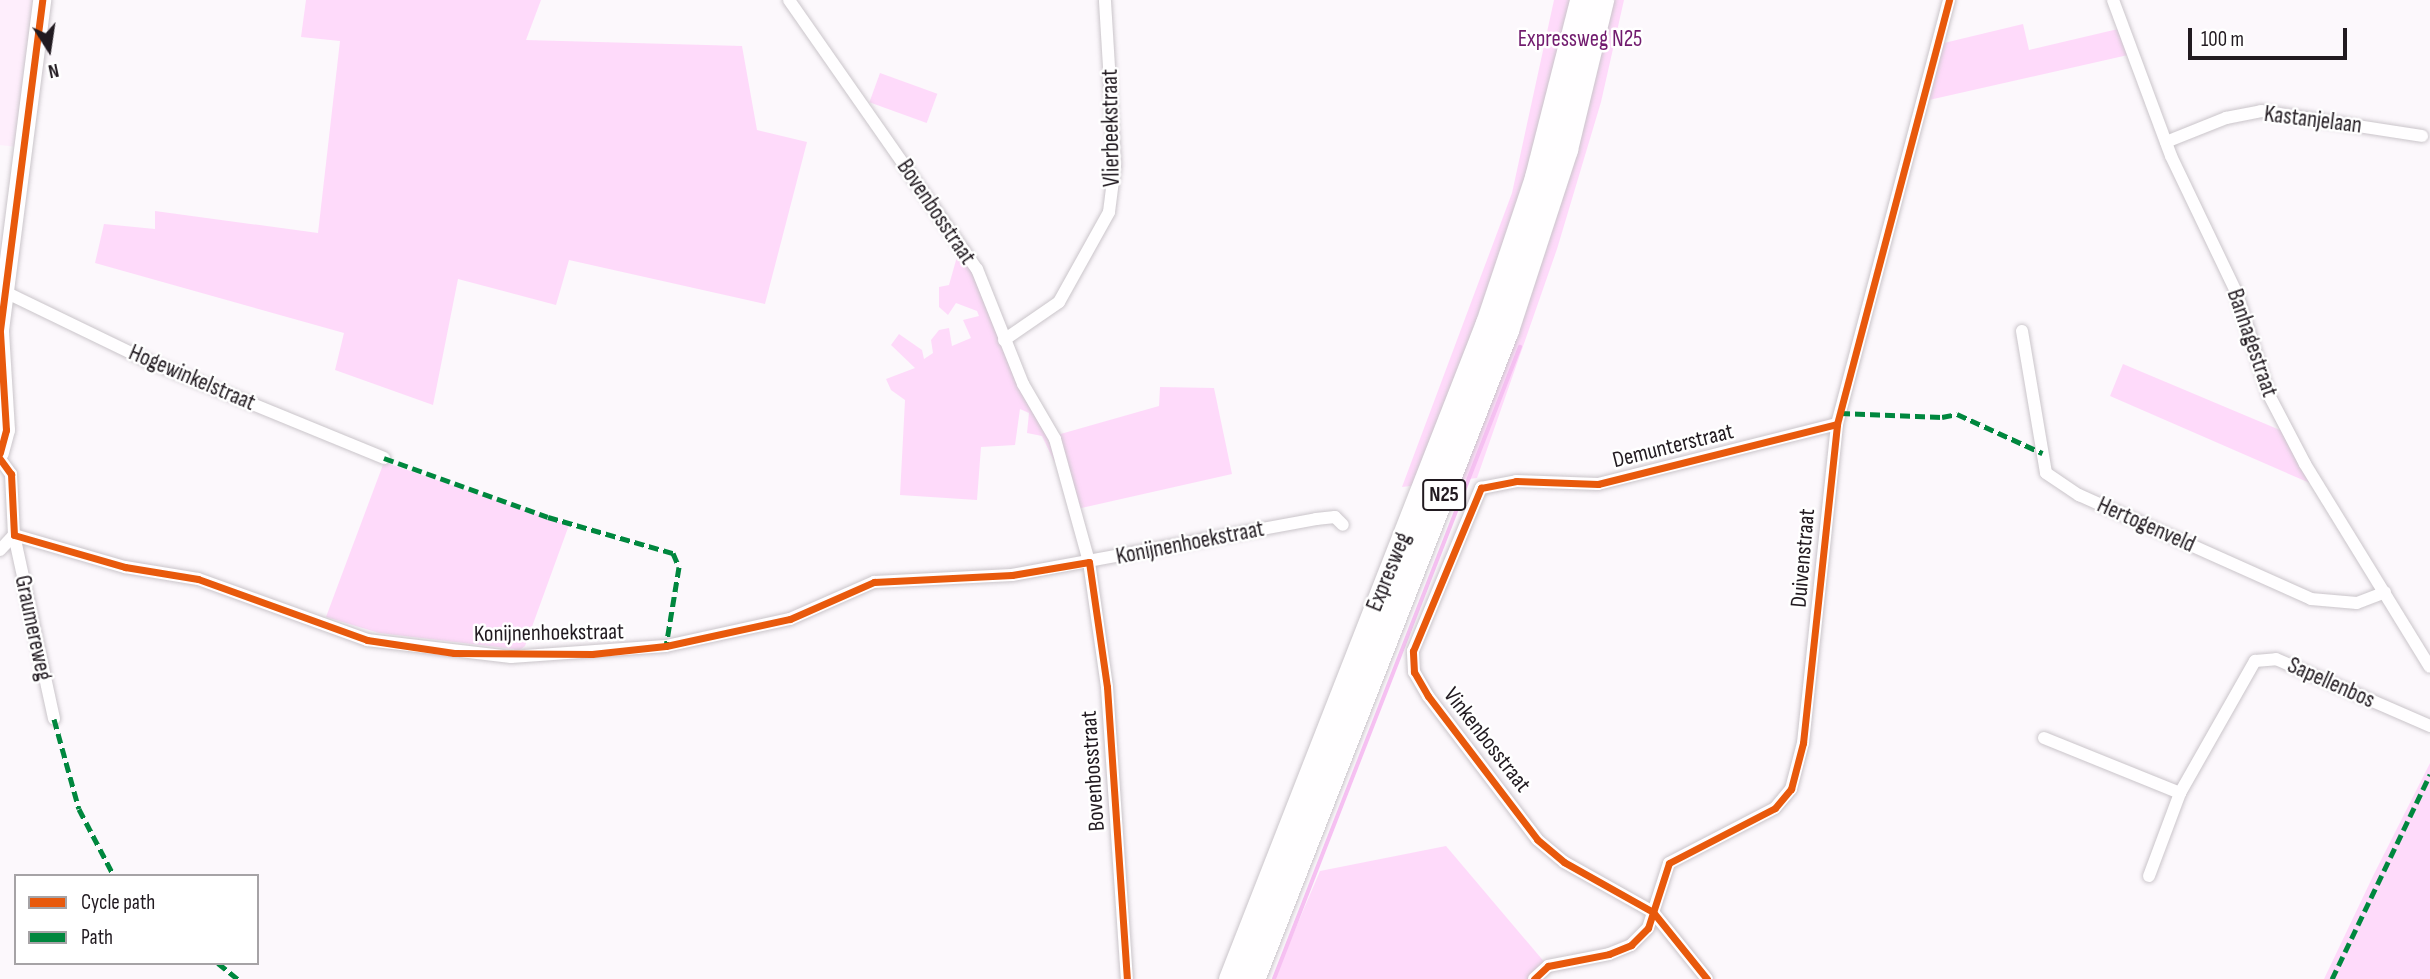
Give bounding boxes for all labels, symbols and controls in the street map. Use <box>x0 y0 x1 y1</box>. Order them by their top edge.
north arrow <box>14 14 84 84</box>
scale bar <box>2192 14 2351 58</box>
park label: Expressweg N25 <box>1518 25 1642 53</box>
text: 100 m <box>2201 27 2244 52</box>
text: N <box>46 58 61 82</box>
street label: Vlierbeekstraat <box>1096 69 1126 187</box>
street label: Kastanjelaan <box>2263 100 2363 140</box>
street label: Bovenbosstraat <box>891 154 981 270</box>
street label: Banhagestraat <box>2221 285 2283 401</box>
street label: Hogewinkelstraat <box>125 339 259 417</box>
street label: Demunterstraat <box>1610 418 1736 474</box>
road number: N25 <box>1421 477 1467 512</box>
street label: Hertogenveld <box>2093 491 2199 559</box>
street label: Duivenstraat <box>1785 507 1821 609</box>
street label: Konijnenhoekstraat <box>1114 515 1266 571</box>
street label: Expresweg <box>1361 529 1417 615</box>
street label: Graumereweg <box>8 573 58 683</box>
street label: Konijnenhoekstraat <box>474 618 624 648</box>
street label: Sapellenbos <box>2283 652 2379 714</box>
street label: Vinkenbosstraat <box>1438 682 1536 798</box>
street label: Bovenbosstraat <box>1075 710 1111 832</box>
legend <box>14 874 259 965</box>
text: Cycle path <box>81 890 155 915</box>
text: Path <box>81 925 113 950</box>

